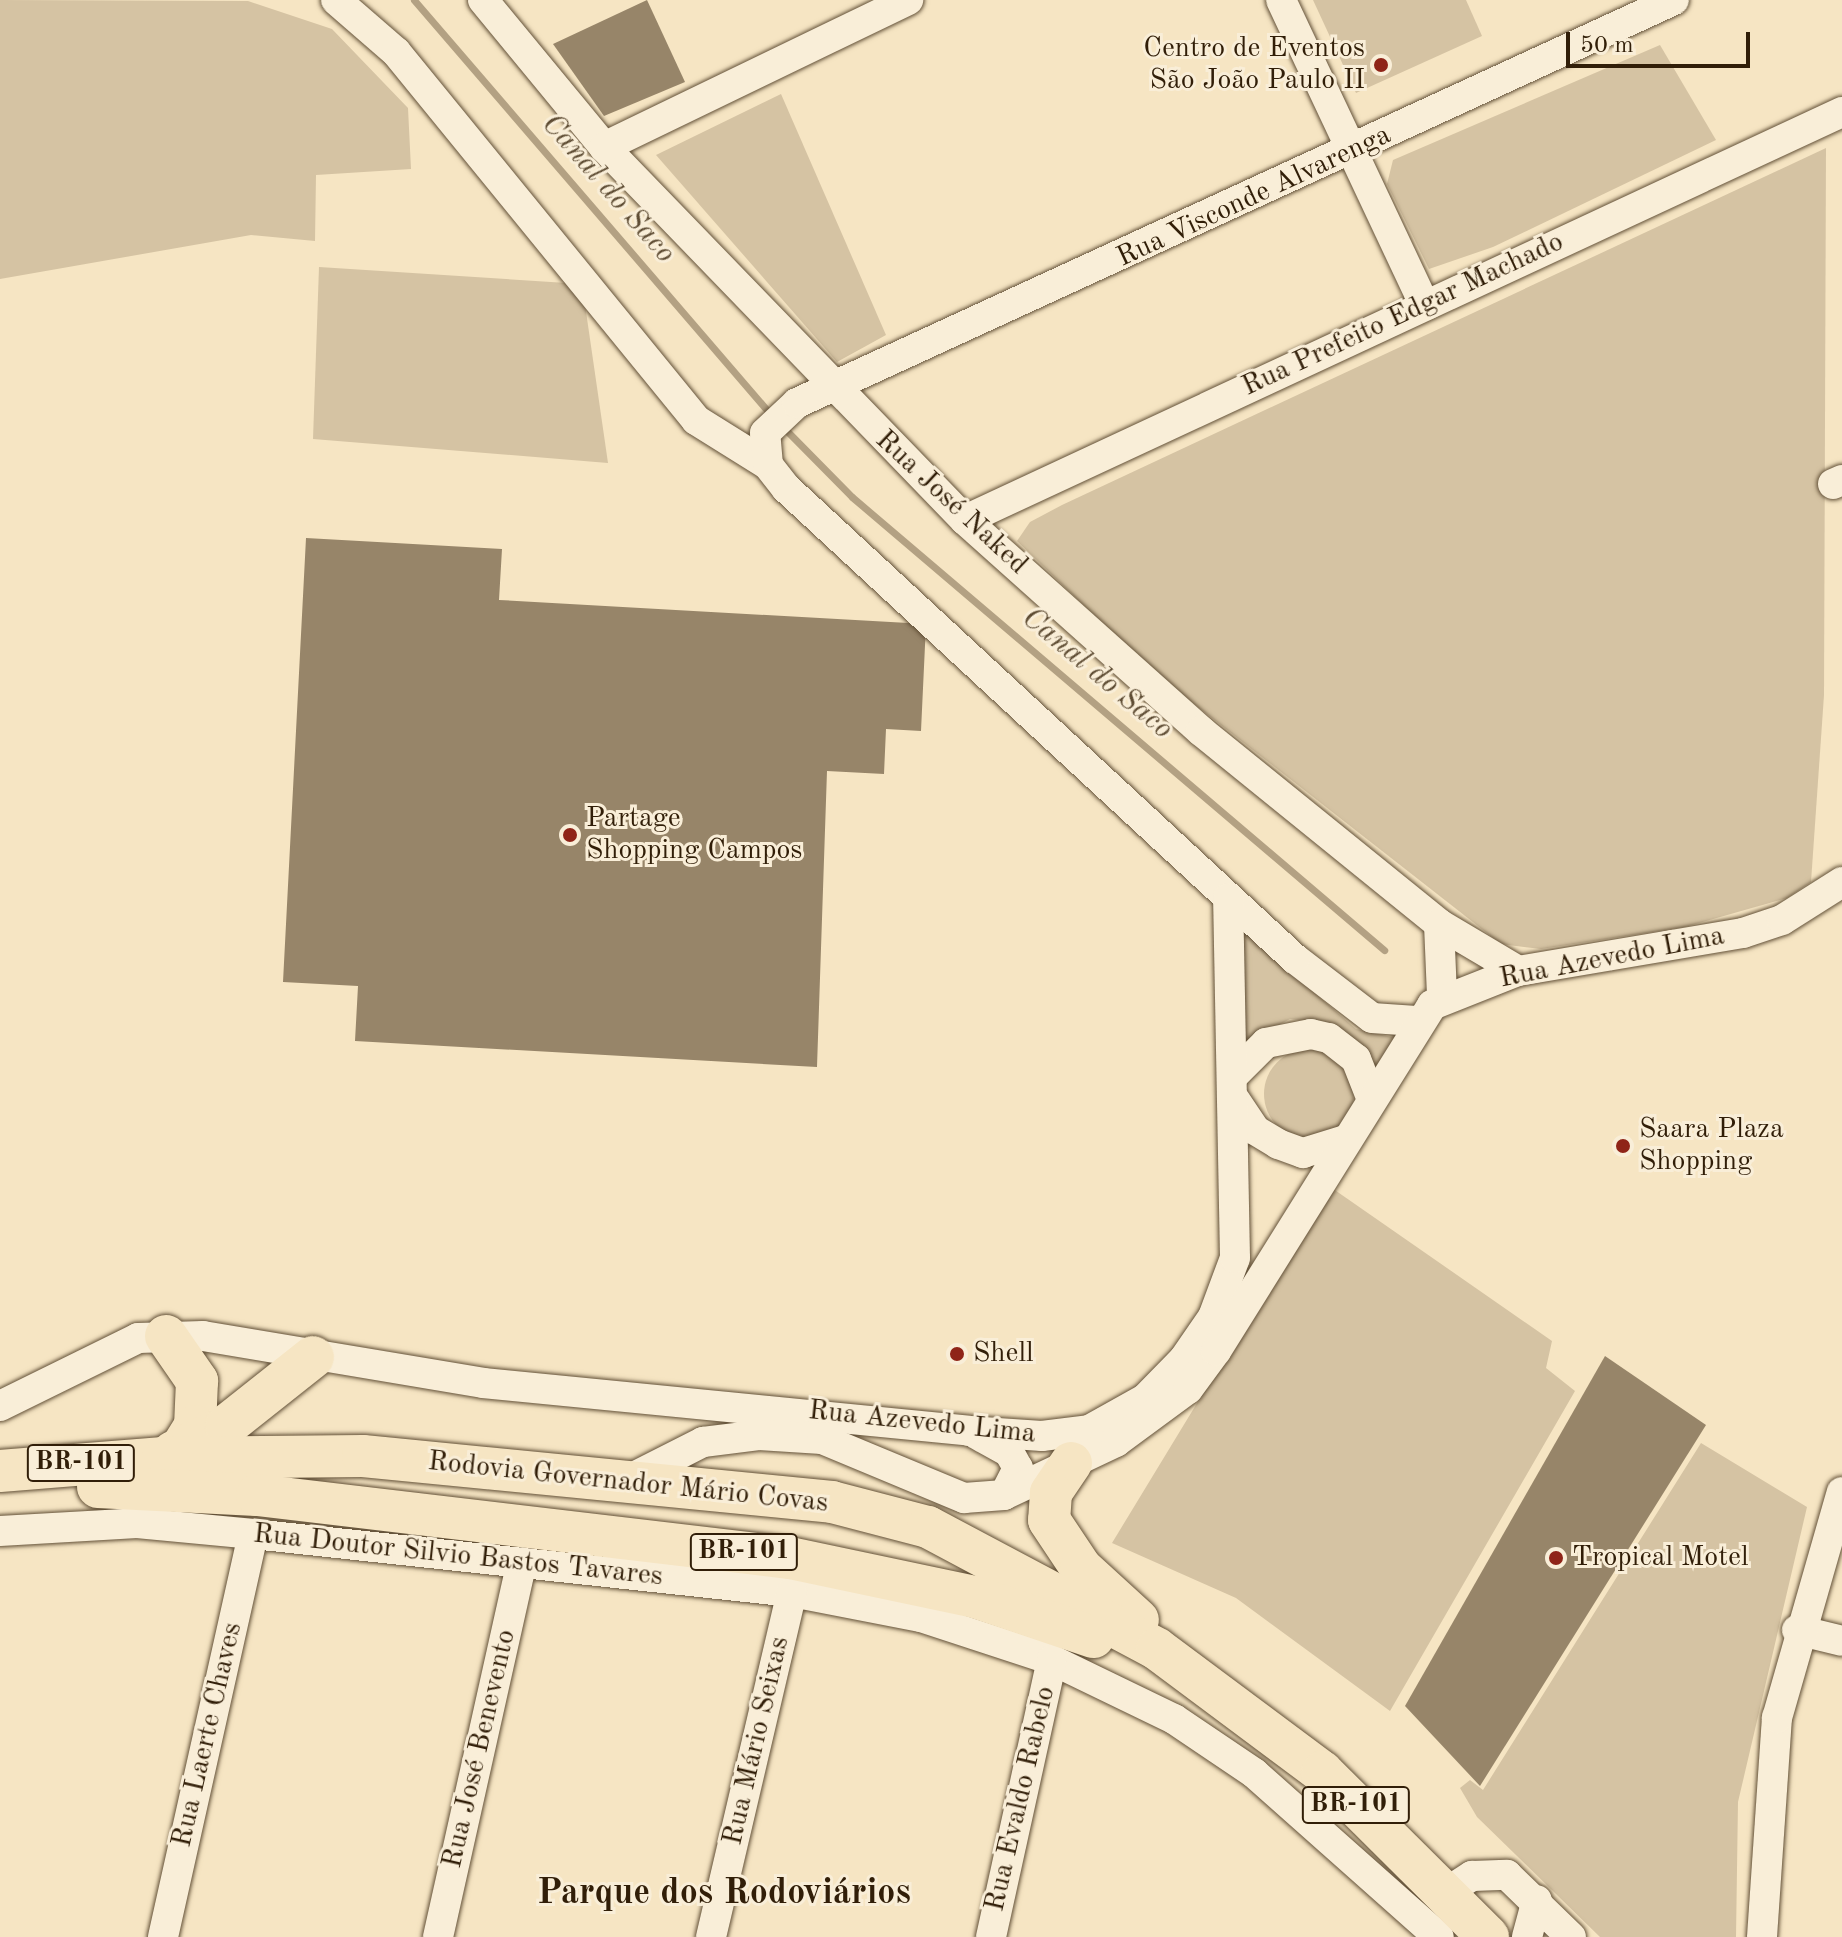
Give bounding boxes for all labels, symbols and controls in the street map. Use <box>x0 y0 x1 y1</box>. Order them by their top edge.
scale bar <box>1570 16 1754 66</box>
place label: Centro de Eventos São João Paulo II <box>1143 32 1365 98</box>
text: 50 m <box>1580 34 1634 58</box>
marker: Centro de Eventos São João Paulo II <box>1372 56 1390 74</box>
water label: Canal do Saco <box>533 107 683 271</box>
street label: Rua Visconde Alvarenga <box>1112 119 1396 275</box>
street label: Rua Prefeito Edgar Machado <box>1237 226 1569 404</box>
street label: Rua José Naked <box>868 424 1034 582</box>
water label: Canal do Saco <box>1014 600 1180 748</box>
place label: Partage Shopping Campos <box>586 802 802 868</box>
marker: Partage Shopping Campos <box>561 826 579 844</box>
street label: Rua Azevedo Lima <box>1497 920 1727 996</box>
place label: Saara Plaza Shopping <box>1639 1113 1784 1179</box>
marker: Saara Plaza Shopping <box>1614 1137 1632 1155</box>
place label: Shell <box>973 1337 1034 1371</box>
marker: Shell <box>948 1345 966 1363</box>
street label: Rua Azevedo Lima <box>807 1394 1037 1452</box>
road number: BR-101 <box>25 1441 137 1485</box>
street label: Rodovia Governador Mário Covas <box>426 1445 830 1521</box>
street label: Rua Doutor Silvio Bastos Tavares <box>252 1518 664 1594</box>
road number: BR-101 <box>688 1530 800 1574</box>
place label: Tropical Motel <box>1572 1541 1748 1575</box>
marker: Tropical Motel <box>1547 1549 1565 1567</box>
street label: Rua Laerte Chaves <box>166 1619 250 1851</box>
street label: Rua José Benevento <box>436 1626 524 1872</box>
street label: Rua Mário Seixas <box>717 1633 797 1849</box>
street label: Rua Evaldo Rabelo <box>979 1683 1063 1915</box>
road number: BR-101 <box>1300 1783 1412 1827</box>
district label: Parque dos Rodoviários <box>537 1873 911 1917</box>

